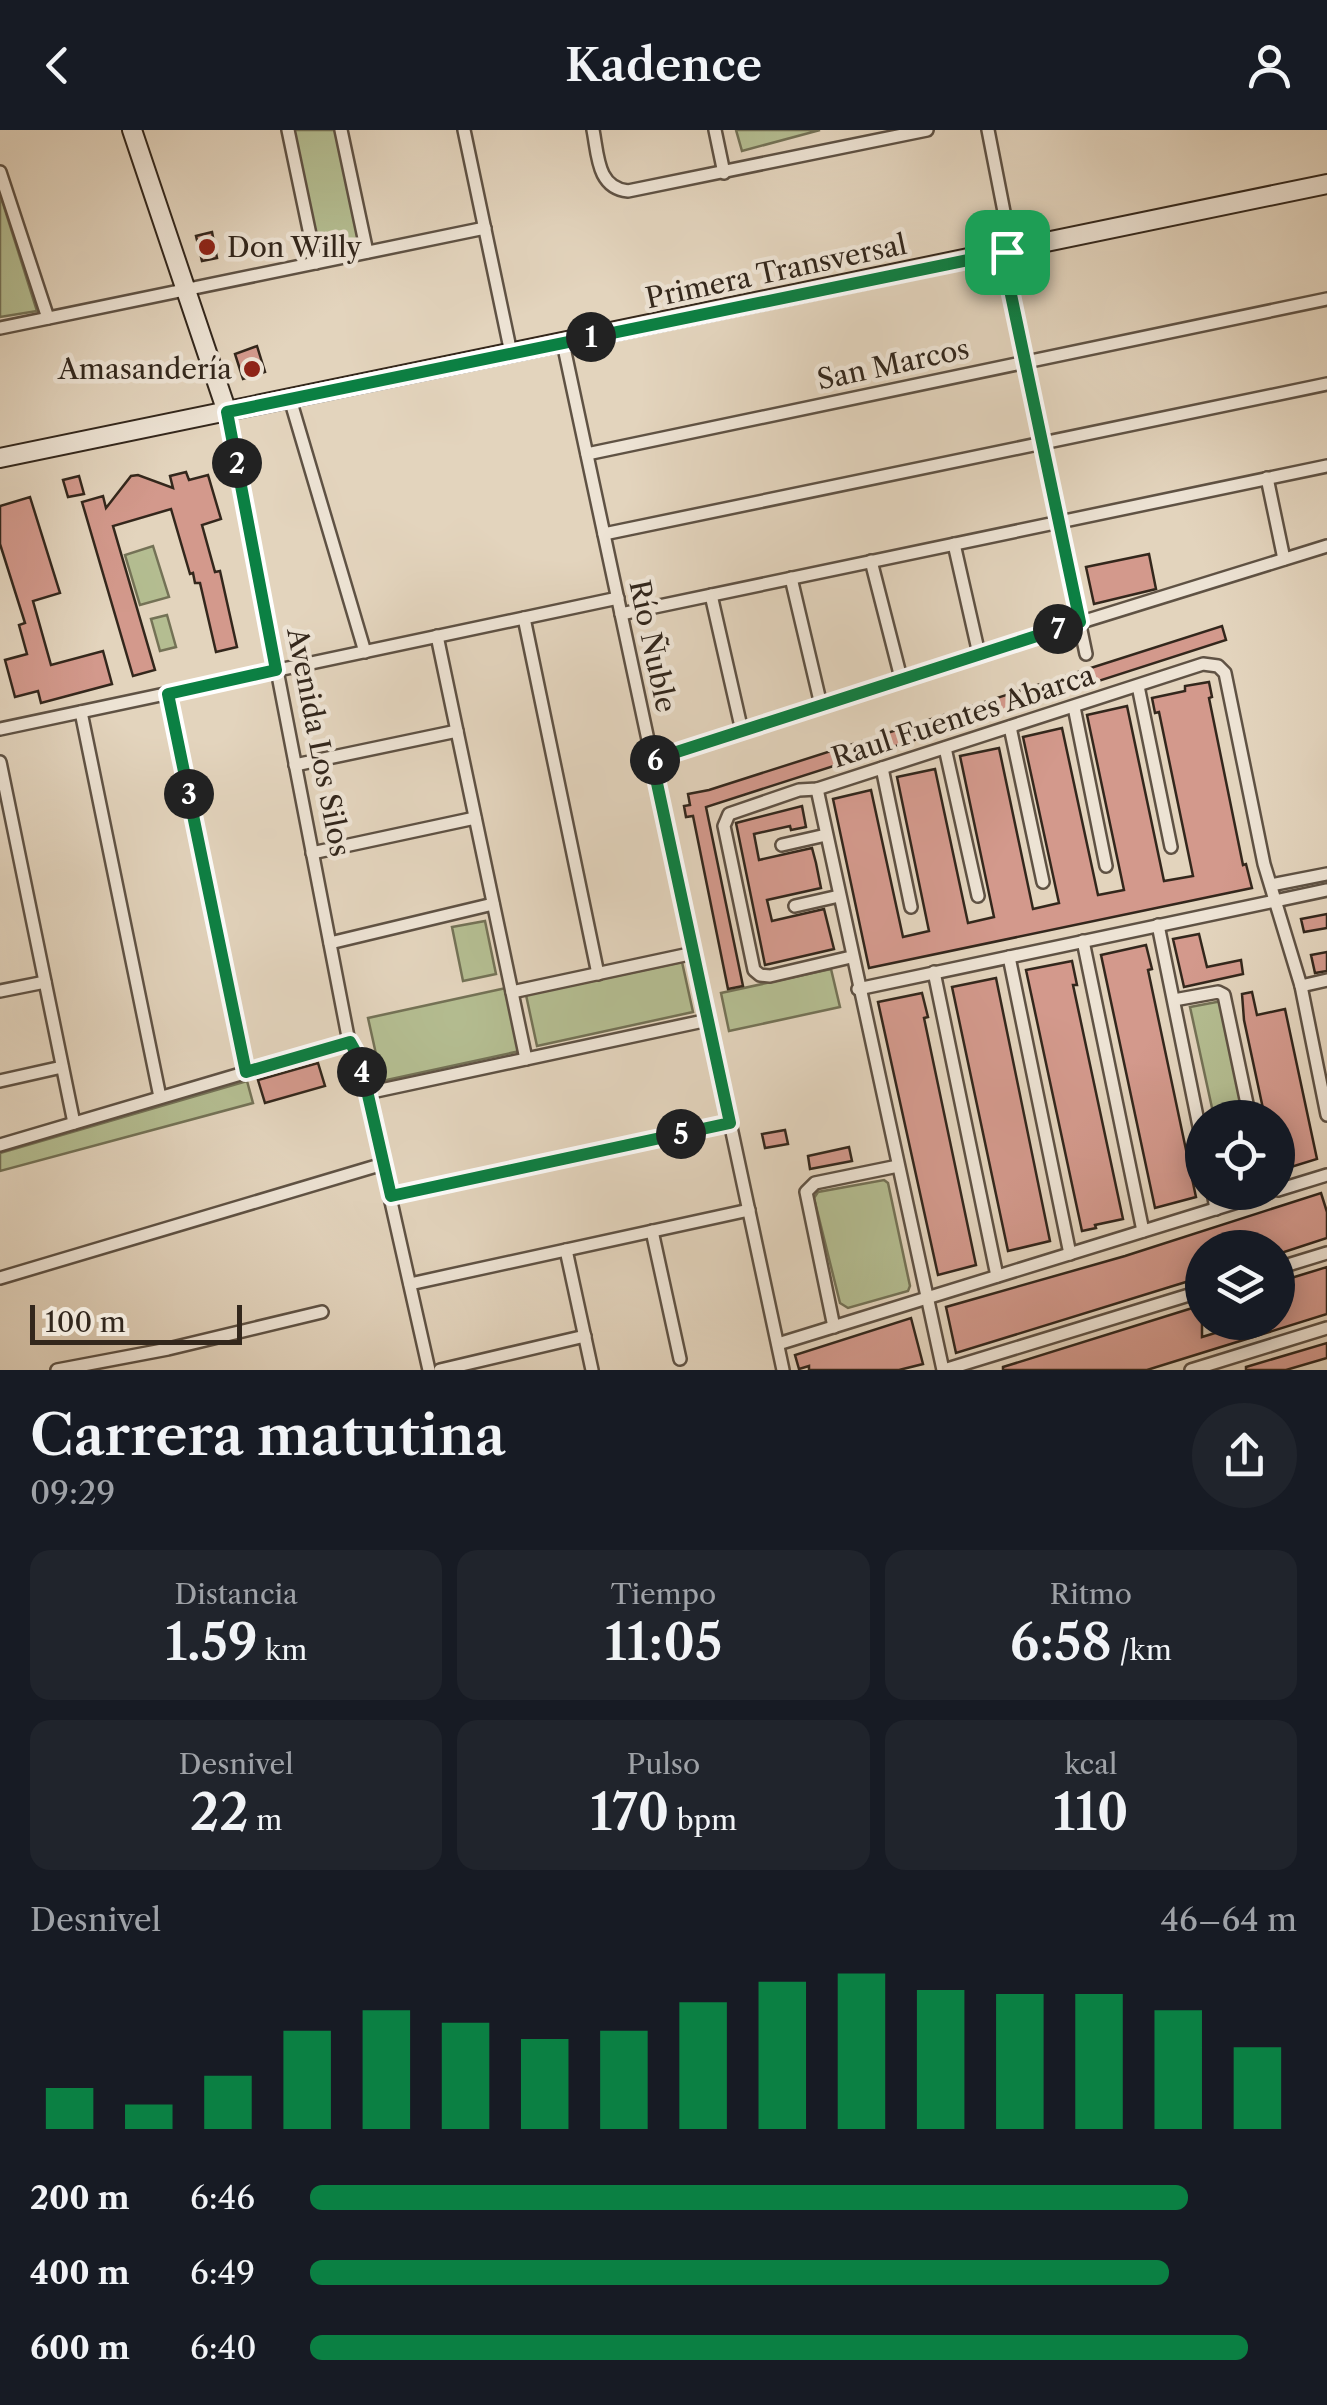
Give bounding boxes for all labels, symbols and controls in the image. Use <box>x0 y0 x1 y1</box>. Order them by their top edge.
text: Kadence <box>565 37 762 93</box>
icon: back <box>30 38 85 93</box>
icon: person <box>1242 38 1297 93</box>
pin <box>965 210 1050 295</box>
icon: arrive <box>980 225 1035 280</box>
street label: Primera Transversal <box>643 227 909 315</box>
place label: Don Willy <box>227 230 362 264</box>
marker: Don Willy <box>196 236 218 258</box>
pin: 1 <box>566 312 616 362</box>
text: 1 <box>585 320 597 354</box>
street label: San Marcos <box>814 331 972 397</box>
place label: Amasandería <box>57 352 232 386</box>
marker: Amasandería <box>241 358 263 380</box>
pin: 2 <box>212 438 262 488</box>
text: 2 <box>229 446 245 480</box>
street label: Río Ñuble <box>622 577 684 715</box>
pin: 7 <box>1033 604 1083 654</box>
text: 7 <box>1051 612 1065 646</box>
street label: Avenida Los Silos <box>280 624 358 859</box>
street label: Raul Fuentes Abarca <box>827 657 1099 775</box>
pin: 6 <box>630 735 680 785</box>
text: 6 <box>647 743 663 777</box>
pin: 3 <box>164 769 214 819</box>
text: 3 <box>181 777 197 811</box>
pin: 4 <box>337 1047 387 1097</box>
text: 4 <box>354 1055 370 1089</box>
map controls <box>1185 1100 1295 1340</box>
button: locate <box>1185 1100 1295 1210</box>
pin: 5 <box>656 1109 706 1159</box>
text: 5 <box>673 1117 689 1151</box>
button: layers <box>1185 1230 1295 1340</box>
scale bar <box>30 1300 242 1344</box>
text: 100 m <box>45 1305 126 1339</box>
text: Carrera matutina <box>30 1402 506 1469</box>
button: share <box>1192 1403 1297 1508</box>
text: 09:29 <box>30 1473 115 1512</box>
text: Distancia <box>174 1577 298 1611</box>
text: Tiempo <box>611 1577 716 1611</box>
text: Ritmo <box>1050 1577 1132 1611</box>
text: 1.59 <box>165 1611 258 1673</box>
text: 11:05 <box>605 1611 722 1673</box>
text: 6:58 <box>1010 1611 1112 1673</box>
text: km <box>258 1633 307 1667</box>
text: /km <box>1112 1633 1172 1667</box>
text: Desnivel <box>179 1747 294 1781</box>
text: Pulso <box>627 1747 700 1781</box>
text: kcal <box>1064 1747 1117 1781</box>
text: 22 <box>190 1781 249 1843</box>
text: 170 <box>590 1781 669 1843</box>
text: 110 <box>1053 1781 1129 1843</box>
text: m <box>249 1803 282 1837</box>
text: bpm <box>669 1803 737 1837</box>
text: Desnivel <box>30 1900 161 1939</box>
text: 46–64 m <box>1160 1900 1297 1939</box>
text: 200 m <box>30 2178 130 2217</box>
text: 6:46 <box>190 2178 255 2217</box>
text: 400 m <box>30 2253 130 2292</box>
text: 6:49 <box>190 2253 255 2292</box>
text: 600 m <box>30 2328 130 2367</box>
text: 6:40 <box>190 2328 257 2367</box>

